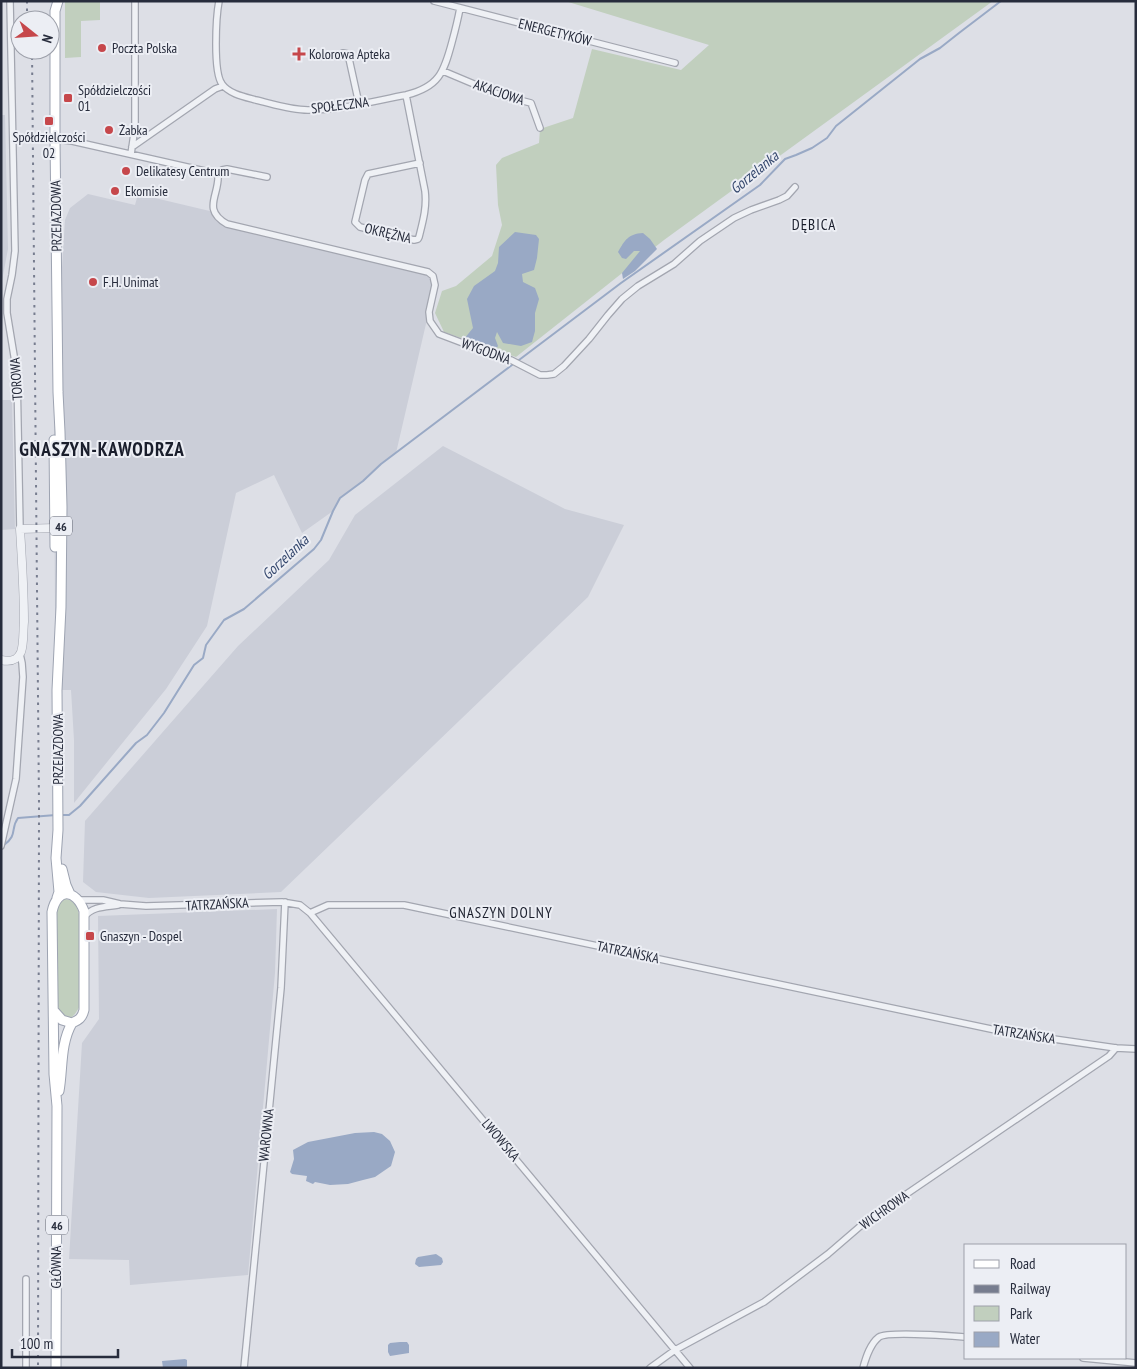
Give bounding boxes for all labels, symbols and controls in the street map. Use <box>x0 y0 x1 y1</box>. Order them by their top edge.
north arrow <box>10 10 60 60</box>
street label: ENERGETYKÓW <box>517 14 594 50</box>
text: N <box>38 33 57 45</box>
place label: Poczta Polska <box>112 39 177 57</box>
marker: Poczta Polska <box>96 42 108 54</box>
place label: Kolorowa Apteka <box>309 45 390 63</box>
marker: Kolorowa Apteka <box>293 48 305 60</box>
street label: AKACJOWA <box>471 75 527 109</box>
place label: Spółdzielczości 01 <box>78 81 151 115</box>
marker: Spółdzielczości 01 <box>62 92 74 104</box>
street label: SPOŁECZNA <box>310 92 370 117</box>
marker: Spółdzielczości 02 <box>43 115 55 127</box>
place label: Żabka <box>119 121 148 139</box>
marker: Żabka <box>103 124 115 136</box>
place label: Spółdzielczości 02 <box>12 128 86 162</box>
water label: Gorzelanka <box>726 146 783 198</box>
place label: Delikatesy Centrum <box>136 162 229 180</box>
marker: Delikatesy Centrum <box>120 165 132 177</box>
street label: PRZEJAZDOWA <box>46 180 66 252</box>
place label: Ekomisie <box>125 182 168 200</box>
marker: Ekomisie <box>109 185 121 197</box>
district label: DĘBICA <box>792 215 836 234</box>
street label: OKRĘŻNA <box>363 219 414 247</box>
place label: F.H. Unimat <box>103 273 159 291</box>
marker: F.H. Unimat <box>87 276 99 288</box>
street label: WYGODNA <box>459 334 513 368</box>
street label: TOROWA <box>6 357 26 401</box>
district label: GNASZYN-KAWODRZA <box>19 437 185 461</box>
road number: 46 <box>50 516 72 536</box>
water label: Gorzelanka <box>258 530 313 583</box>
street label: PRZEJAZDOWA <box>49 713 67 785</box>
street label: TATRZAŃSKA <box>185 893 249 915</box>
district label: GNASZYN DOLNY <box>449 903 553 922</box>
place label: Gnaszyn - Dospel <box>100 927 183 945</box>
marker: Gnaszyn - Dospel <box>84 930 96 942</box>
street label: TATRZAŃSKA <box>595 937 661 967</box>
street label: TATRZAŃSKA <box>991 1020 1057 1048</box>
street label: WAROWNA <box>254 1107 278 1162</box>
street label: LWOWSKA <box>478 1115 524 1165</box>
street label: WICHROWA <box>856 1186 912 1233</box>
road number: 46 <box>46 1216 68 1234</box>
legend <box>964 1244 1127 1359</box>
street label: GŁÓWNA <box>47 1245 65 1288</box>
text: Road <box>1010 1254 1036 1273</box>
text: Railway <box>1010 1279 1051 1298</box>
text: Park <box>1010 1304 1032 1323</box>
scale bar <box>12 1326 119 1358</box>
text: Water <box>1010 1329 1041 1348</box>
text: 100 m <box>20 1334 53 1353</box>

